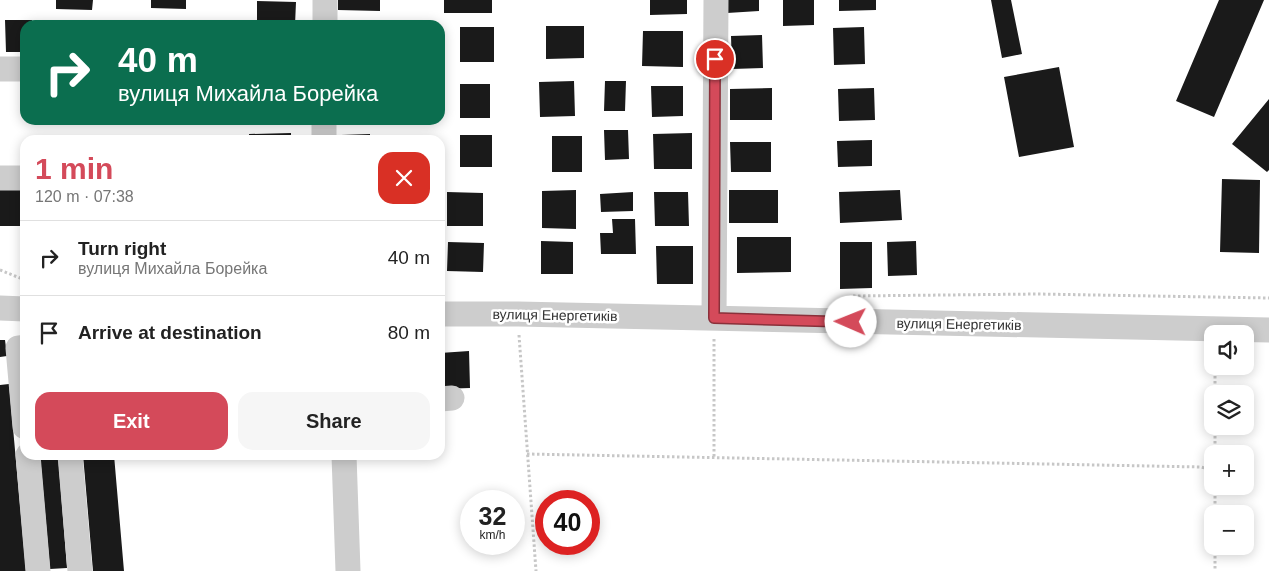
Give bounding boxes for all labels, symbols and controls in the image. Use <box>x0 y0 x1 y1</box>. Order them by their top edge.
pin <box>694 38 736 80</box>
icon: right <box>35 40 100 105</box>
text: 40 m <box>118 40 198 79</box>
icon: arrive <box>701 45 729 73</box>
text: вулиця Михайла Борейка <box>118 81 378 106</box>
text: 1 min <box>35 152 113 185</box>
button: close <box>378 152 430 204</box>
text: 120 m · 07:38 <box>35 188 134 205</box>
text: Turn right <box>78 238 166 259</box>
icon: right <box>35 244 63 272</box>
text: 40 m <box>388 247 430 268</box>
text: вулиця Михайла Борейка <box>78 260 267 277</box>
position arrow <box>824 295 876 347</box>
street label: вулиця Енергетиків <box>492 306 618 324</box>
street label: вулиця Енергетиків <box>896 315 1022 333</box>
icon: arrive <box>35 319 63 347</box>
text: Arrive at destination <box>78 322 262 343</box>
text: 80 m <box>388 322 430 343</box>
map controls <box>1204 325 1254 555</box>
button: sound <box>1204 325 1254 375</box>
button: layers <box>1204 385 1254 435</box>
button: Exit <box>35 392 228 450</box>
button: Share <box>238 392 430 450</box>
button: + <box>1204 445 1254 495</box>
speed limit sign: 40 <box>535 490 600 555</box>
text: 32 <box>479 502 506 530</box>
button: − <box>1204 505 1254 555</box>
text: km/h <box>479 528 506 542</box>

